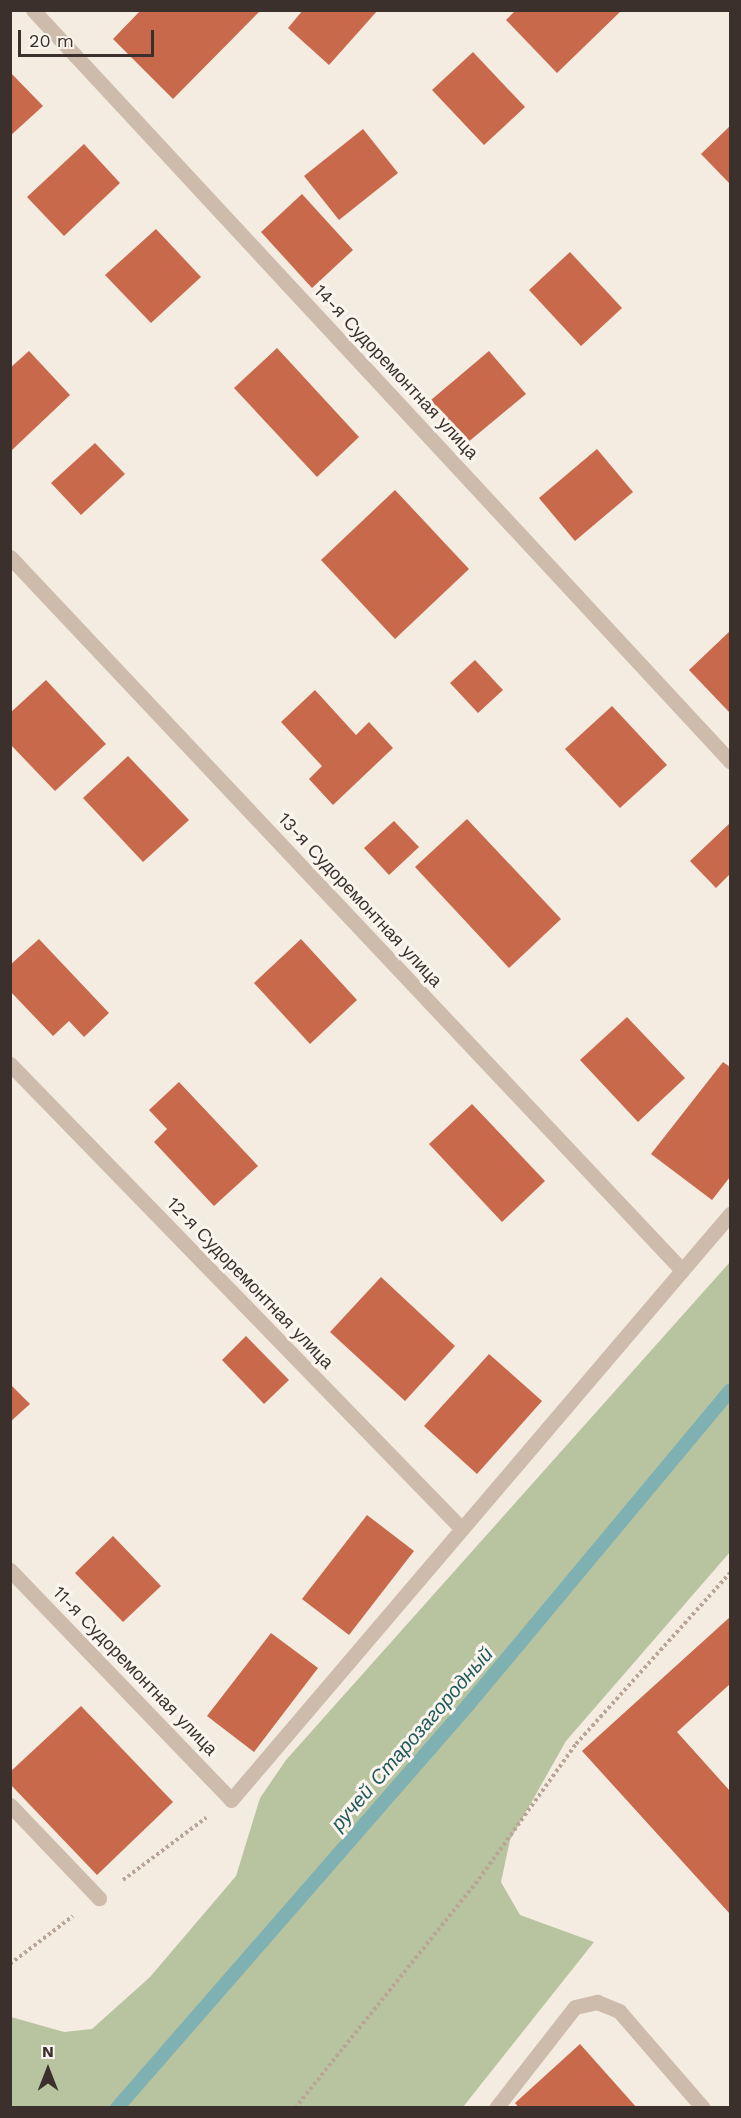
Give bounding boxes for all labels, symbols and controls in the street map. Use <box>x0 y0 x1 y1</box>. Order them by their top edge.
scale bar <box>21 18 158 56</box>
text: 20 m <box>29 30 74 51</box>
street label: 14-я Судоремонтная улица <box>309 280 483 464</box>
street label: 13-я Судоремонтная улица <box>274 808 446 992</box>
street label: 12-я Судоремонтная улица <box>162 1193 338 1373</box>
street label: 11-я Судоремонтная улица <box>48 1582 222 1760</box>
water label: ручей Старозагородный <box>326 1642 498 1836</box>
north arrow <box>18 2040 78 2100</box>
text: N <box>42 2042 54 2061</box>

